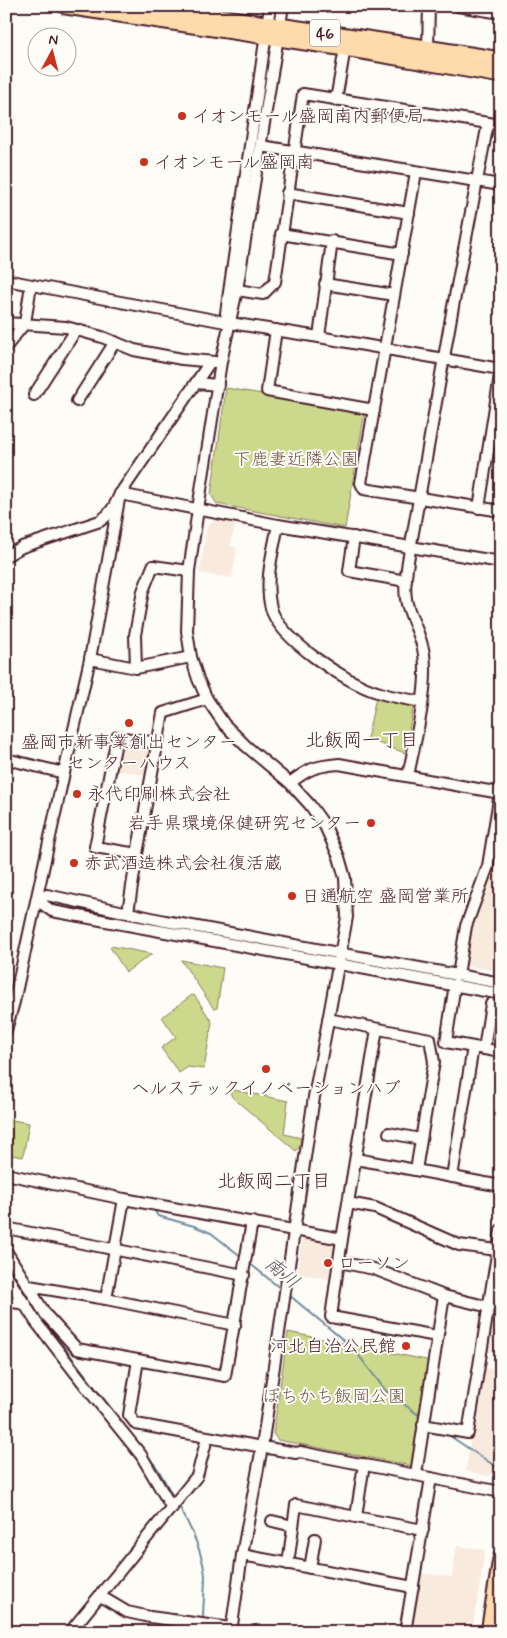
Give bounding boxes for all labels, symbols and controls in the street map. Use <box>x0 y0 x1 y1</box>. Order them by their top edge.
road number: 46 <box>310 19 340 46</box>
north arrow <box>28 28 78 78</box>
text: N <box>48 31 59 50</box>
place label: イオンモール盛岡南内郵便局 <box>192 105 424 129</box>
marker: イオンモール盛岡南内郵便局 <box>176 110 188 122</box>
place label: イオンモール盛岡南 <box>154 151 314 175</box>
marker: イオンモール盛岡南 <box>138 156 150 168</box>
park label: 下鹿妻近隣公園 <box>233 448 359 472</box>
marker: 盛岡市新事業創出センター センターハウス <box>123 717 135 729</box>
district label: 北飯岡一丁目 <box>305 728 419 753</box>
place label: 盛岡市新事業創出センター センターハウス <box>21 731 237 776</box>
place label: 永代印刷株式会社 <box>87 783 231 807</box>
marker: 永代印刷株式会社 <box>71 788 83 800</box>
place label: 岩手県環境保健研究センター <box>128 812 361 836</box>
marker: 岩手県環境保健研究センター <box>365 817 377 829</box>
place label: 赤武酒造株式会社復活蔵 <box>84 852 282 876</box>
marker: 赤武酒造株式会社復活蔵 <box>68 857 80 869</box>
place label: 日通航空 盛岡営業所 <box>302 885 469 909</box>
marker: 日通航空 盛岡営業所 <box>286 890 298 902</box>
marker: ヘルステックイノベーションハブ <box>260 1063 272 1075</box>
place label: ヘルステックイノベーションハブ <box>131 1077 401 1101</box>
district label: 北飯岡二丁目 <box>217 1169 331 1194</box>
water label: 南川 <box>259 1251 305 1295</box>
place label: ローソン <box>338 1252 410 1276</box>
marker: ローソン <box>322 1257 334 1269</box>
place label: 河北自治公民館 <box>270 1335 396 1359</box>
marker: 河北自治公民館 <box>400 1340 412 1352</box>
park label: ぼちかち飯岡公園 <box>262 1385 406 1409</box>

